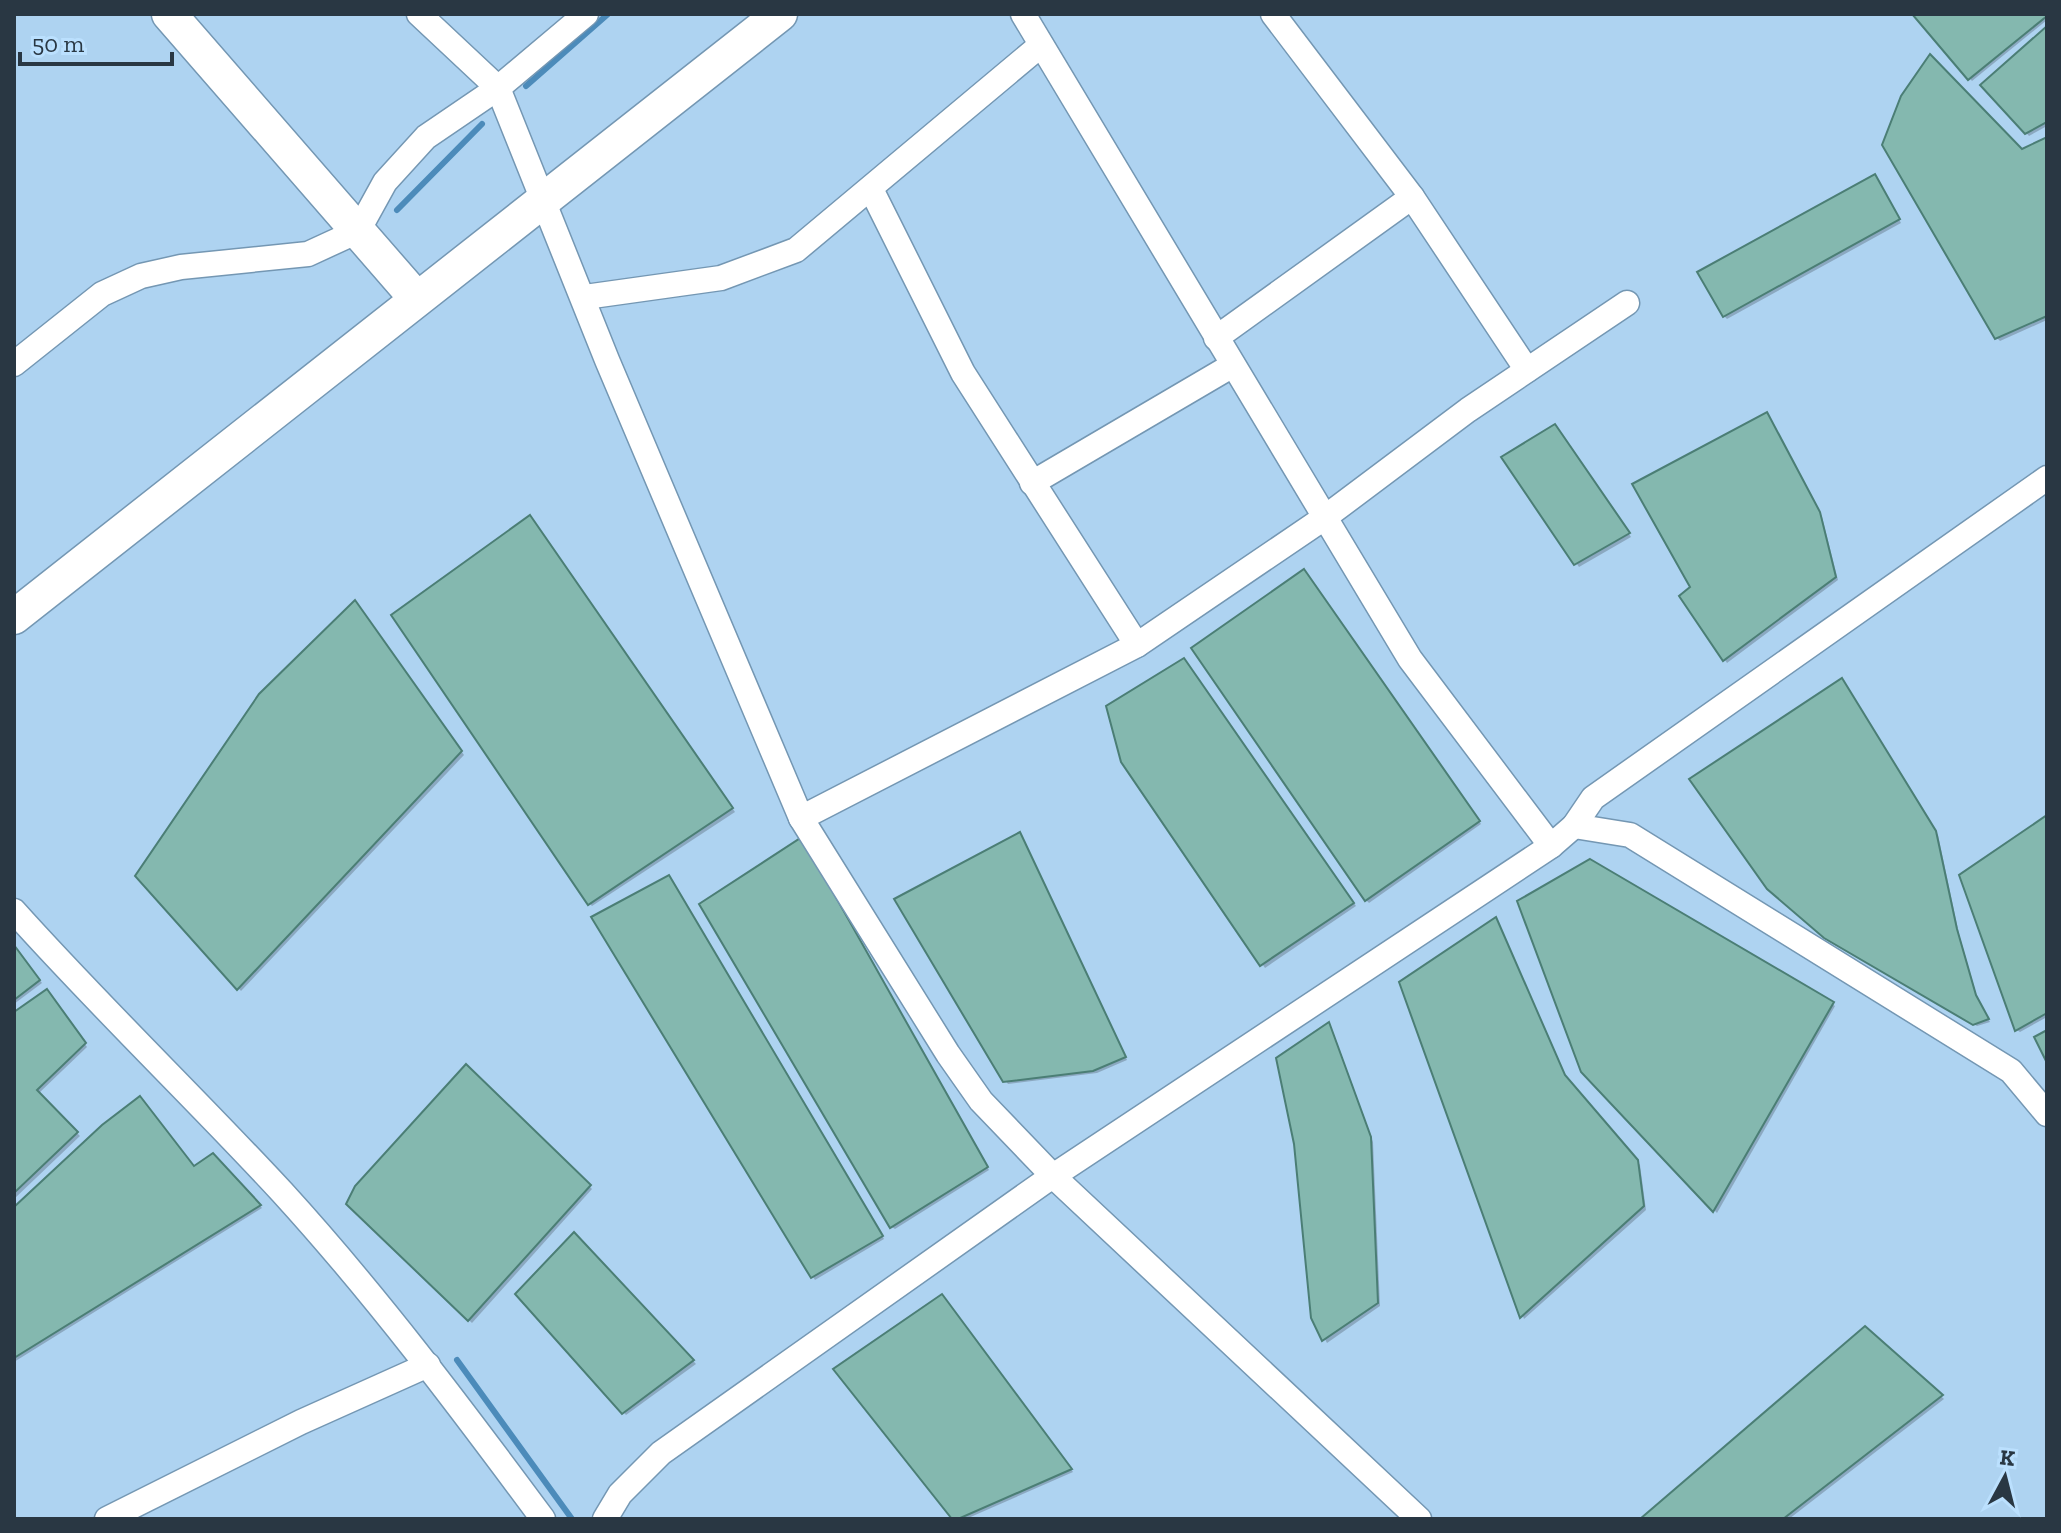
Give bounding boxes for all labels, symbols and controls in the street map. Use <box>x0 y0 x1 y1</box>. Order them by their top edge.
scale bar <box>20 16 172 66</box>
text: 50 m <box>32 29 85 58</box>
north arrow <box>1965 1437 2045 1517</box>
text: K <box>1998 1443 2017 1472</box>

